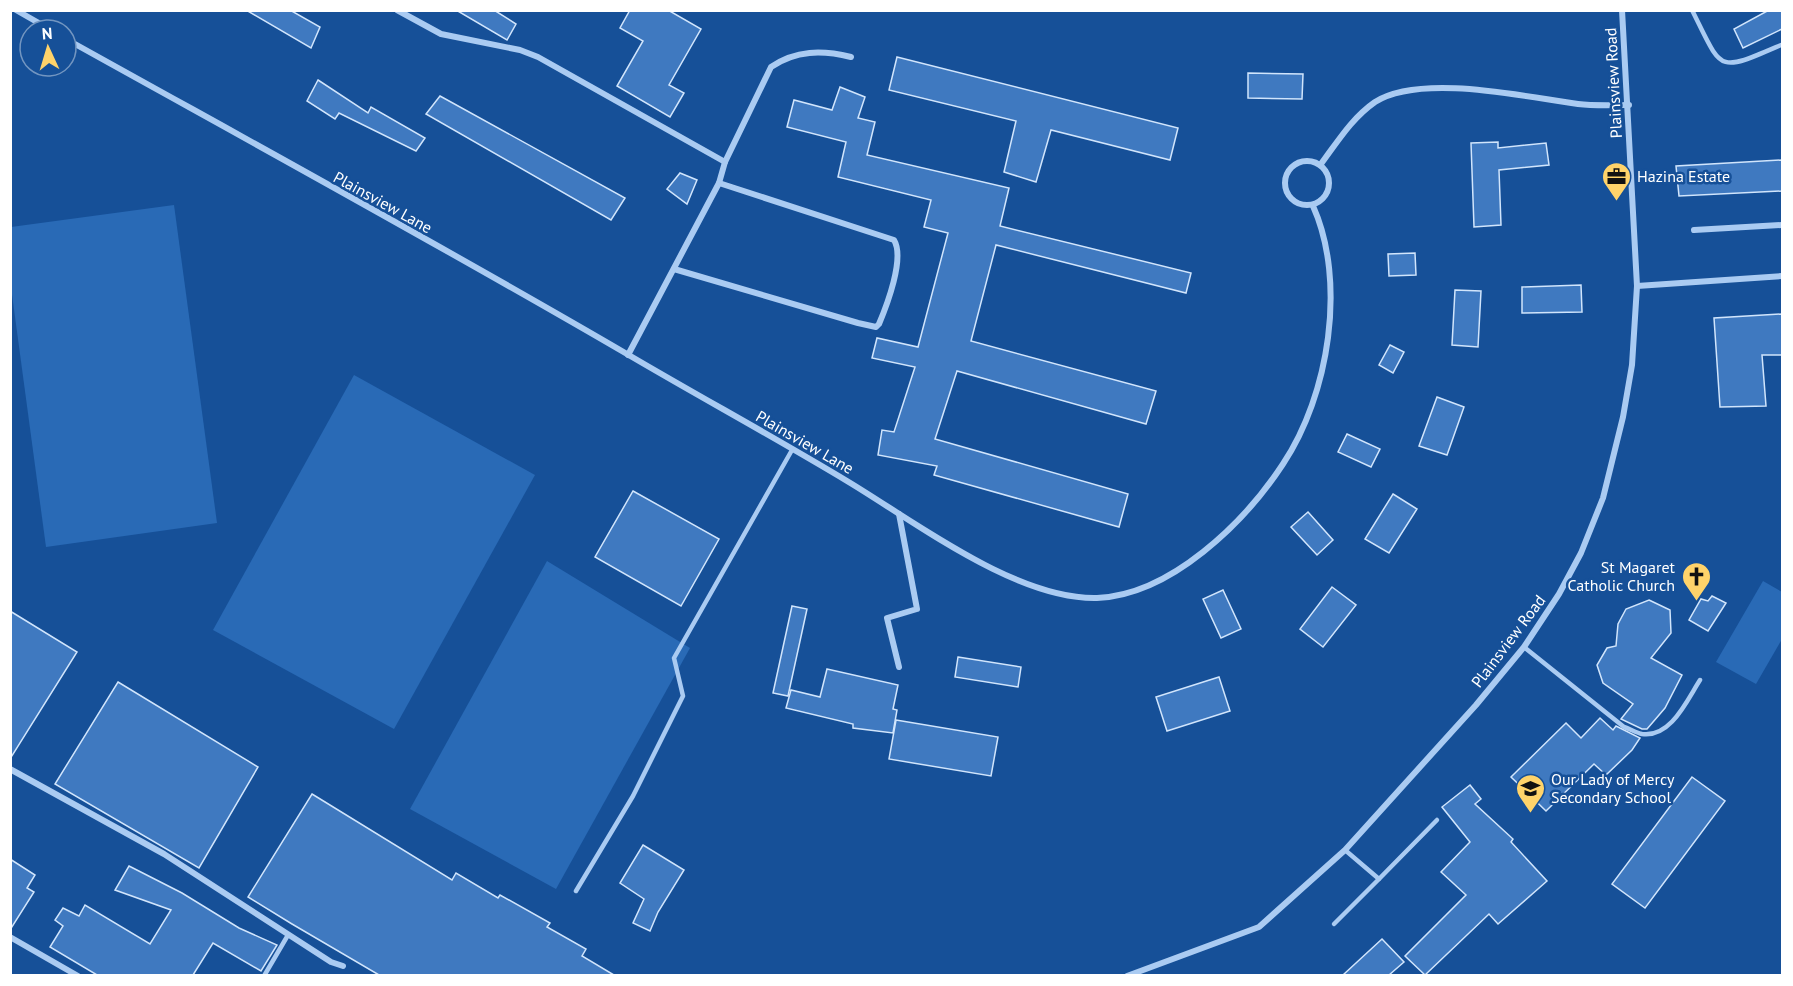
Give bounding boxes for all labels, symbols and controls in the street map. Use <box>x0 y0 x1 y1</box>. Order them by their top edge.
north arrow <box>18 18 78 78</box>
text: N <box>41 23 53 43</box>
street label: Plainsview Road <box>1600 27 1626 139</box>
office icon: Hazina Estate <box>1600 160 1632 202</box>
place label: Hazina Estate <box>1637 166 1730 186</box>
street label: Plainsview Lane <box>330 167 436 237</box>
street label: Plainsview Lane <box>752 406 858 478</box>
place label: St Magaret Catholic Church <box>1567 557 1676 595</box>
church icon: St Magaret Catholic Church <box>1680 560 1712 602</box>
street label: Plainsview Road <box>1467 591 1549 691</box>
place label: Our Lady of Mercy Secondary School <box>1551 769 1675 807</box>
school or university icon: Our Lady of Mercy Secondary School <box>1514 772 1546 814</box>

